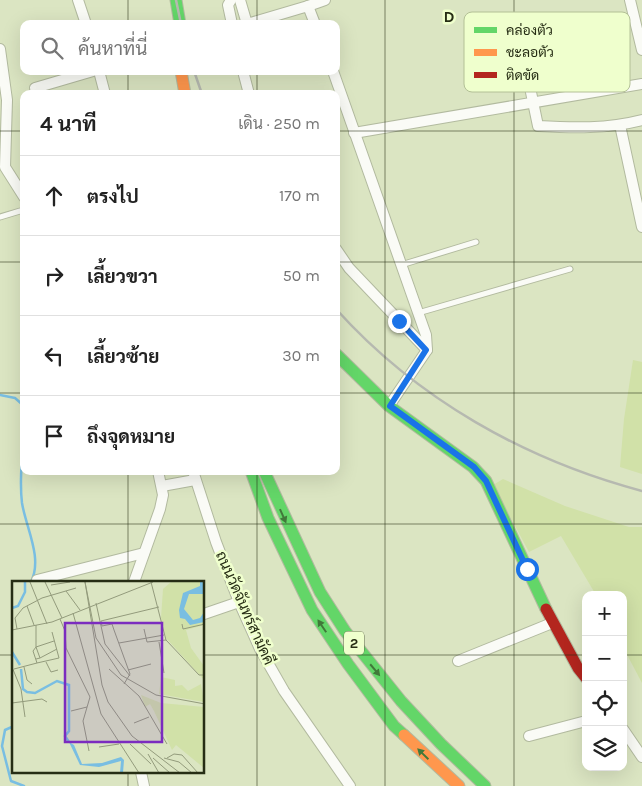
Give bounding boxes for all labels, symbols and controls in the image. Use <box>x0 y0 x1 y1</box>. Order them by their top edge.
text: D <box>444 7 455 26</box>
legend <box>464 12 630 92</box>
search box <box>20 20 340 75</box>
text: คล่องตัว <box>506 22 553 39</box>
icon: search <box>38 34 66 62</box>
text: ค้นหาที่นี่ <box>78 38 147 60</box>
text: ชะลอตัว <box>506 44 554 61</box>
text: ติดขัด <box>506 67 539 84</box>
text: 4 นาที <box>40 112 96 136</box>
text: เดิน · 250 m <box>238 114 320 133</box>
icon: ahead <box>40 182 68 210</box>
text: ตรงไป <box>87 186 139 208</box>
text: 170 m <box>279 186 320 205</box>
icon: right <box>40 262 68 290</box>
text: เลี้ยวขวา <box>87 266 158 288</box>
text: 50 m <box>283 266 320 285</box>
route end <box>388 310 411 333</box>
icon: left <box>40 342 68 370</box>
text: เลี้ยวซ้าย <box>87 346 159 368</box>
text: 30 m <box>282 346 320 365</box>
icon: arrive <box>40 422 68 450</box>
text: ถึงจุดหมาย <box>87 426 175 448</box>
one-way arrow <box>279 509 287 523</box>
street label: ถนนวัดจันทร์สามัคคี <box>212 548 279 668</box>
route start <box>516 558 539 581</box>
inset map <box>12 581 205 774</box>
map controls <box>582 591 627 771</box>
button: + <box>582 591 627 636</box>
one-way arrow <box>318 619 327 633</box>
road number: 2 <box>344 632 364 654</box>
button: − <box>582 636 627 681</box>
one-way arrow <box>369 664 380 677</box>
button: locate <box>582 681 627 726</box>
button: layers <box>582 726 627 771</box>
one-way arrow <box>417 748 429 760</box>

